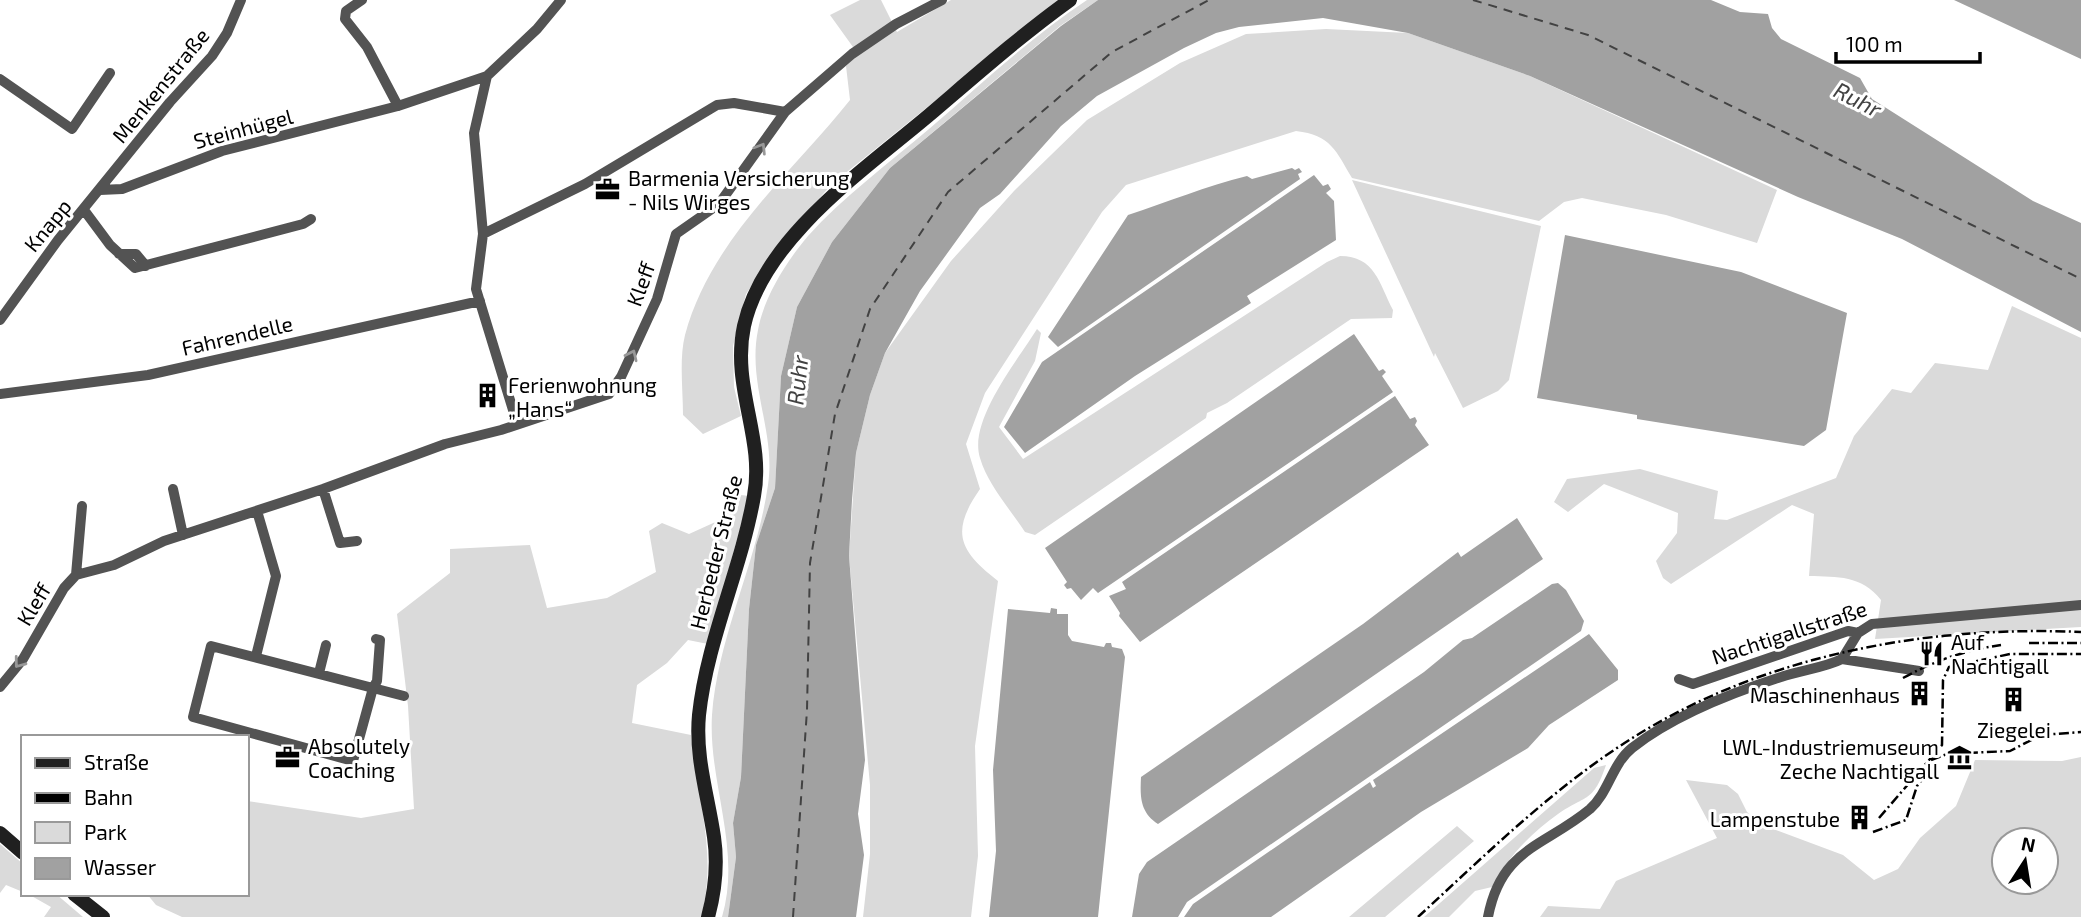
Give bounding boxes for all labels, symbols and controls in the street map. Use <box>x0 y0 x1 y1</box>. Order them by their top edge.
scale bar <box>1836 21 1980 65</box>
street label: Menkenstraße <box>106 23 214 147</box>
text: 100 m <box>1846 31 1903 56</box>
water label: Ruhr <box>1830 75 1887 123</box>
street label: Steinhügel <box>191 103 296 153</box>
one-way arrow <box>752 142 765 155</box>
place label: Barmenia Versicherung - Nils Wirges <box>628 165 850 214</box>
office icon: Barmenia Versicherung - Nils Wirges <box>594 175 622 203</box>
street label: Knapp <box>18 194 76 256</box>
street label: Kleff <box>621 258 660 309</box>
street label: Fahrendelle <box>179 310 295 360</box>
one-way arrow <box>624 350 638 363</box>
water label: Ruhr <box>780 353 814 406</box>
place label: Ferienwohnung „Hans“ <box>508 372 657 421</box>
building icon: Ferienwohnung „Hans“ <box>474 382 502 410</box>
street label: Herbeder Straße <box>684 472 746 632</box>
street label: Kleff <box>11 577 56 630</box>
street label: Nachtigallstraße <box>1708 595 1870 669</box>
place label: Auf Nachtigall <box>1951 629 2049 678</box>
restaurant icon: Auf Nachtigall <box>1917 639 1945 667</box>
one-way arrow <box>15 655 28 668</box>
building icon: Maschinenhaus <box>1906 680 1934 708</box>
place label: Maschinenhaus <box>1750 682 1900 707</box>
building icon: Ziegelei <box>2000 686 2028 714</box>
place label: Ziegelei <box>1977 717 2051 742</box>
place label: Absolutely Coaching <box>308 733 410 782</box>
place label: LWL-Industriemuseum Zeche Nachtigall <box>1722 734 1940 783</box>
legend <box>21 735 248 896</box>
office icon: Absolutely Coaching <box>274 743 302 771</box>
museum icon: LWL-Industriemuseum Zeche Nachtigall <box>1945 744 1973 772</box>
text: Straße <box>84 749 149 774</box>
text: Bahn <box>84 784 133 809</box>
building icon: Lampenstube <box>1846 804 1874 832</box>
place label: Lampenstube <box>1710 806 1840 831</box>
text: Park <box>84 819 127 844</box>
north arrow <box>1990 826 2060 896</box>
text: N <box>2020 831 2038 857</box>
text: Wasser <box>84 854 157 879</box>

